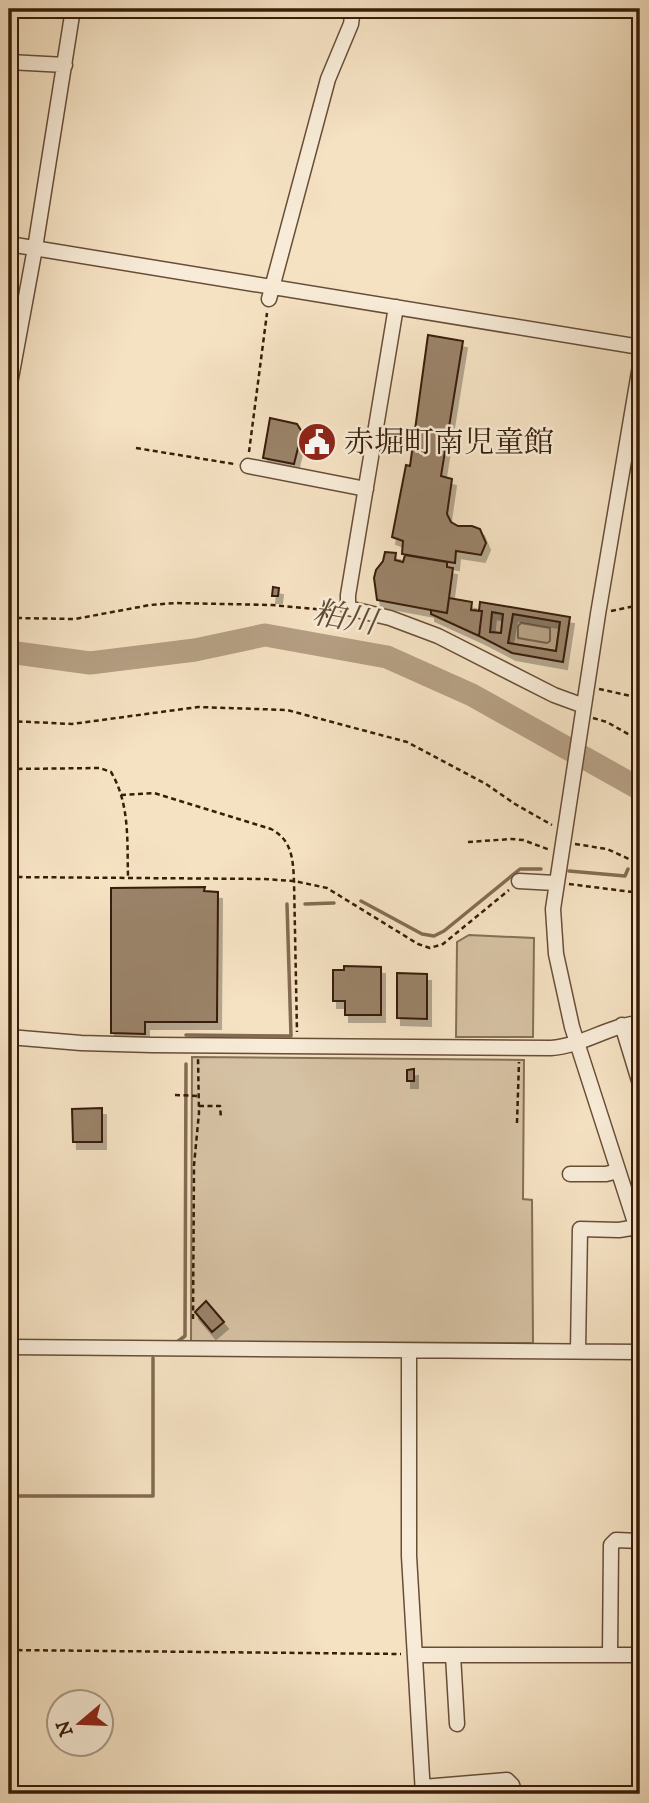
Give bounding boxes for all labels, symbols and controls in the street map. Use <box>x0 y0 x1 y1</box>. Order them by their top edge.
public building icon: 赤堀町南児童館 <box>296 421 338 463</box>
place label: 赤堀町南児童館 <box>344 425 554 462</box>
water label: 粕川 <box>310 594 383 645</box>
north arrow <box>46 1688 116 1758</box>
text: N <box>52 1717 79 1739</box>

